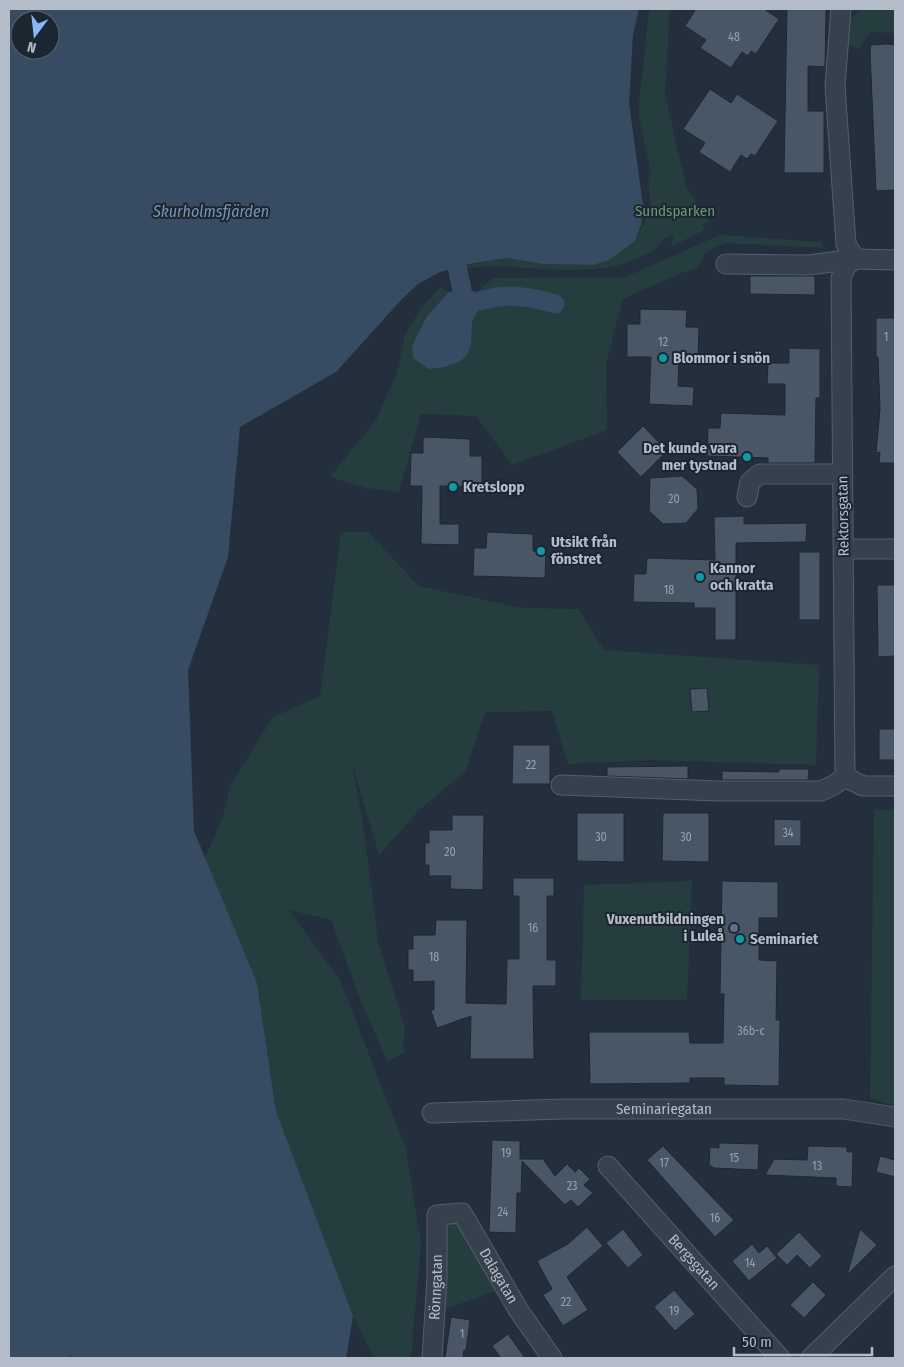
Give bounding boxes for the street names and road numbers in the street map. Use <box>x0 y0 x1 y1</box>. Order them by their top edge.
street label: Rektorsgatan <box>833 476 853 556</box>
street label: Seminariegatan <box>616 1100 712 1118</box>
street label: Bergsgatan <box>665 1231 724 1294</box>
street label: Dalagatan <box>475 1245 522 1307</box>
street label: Rönngatan <box>425 1254 446 1321</box>

